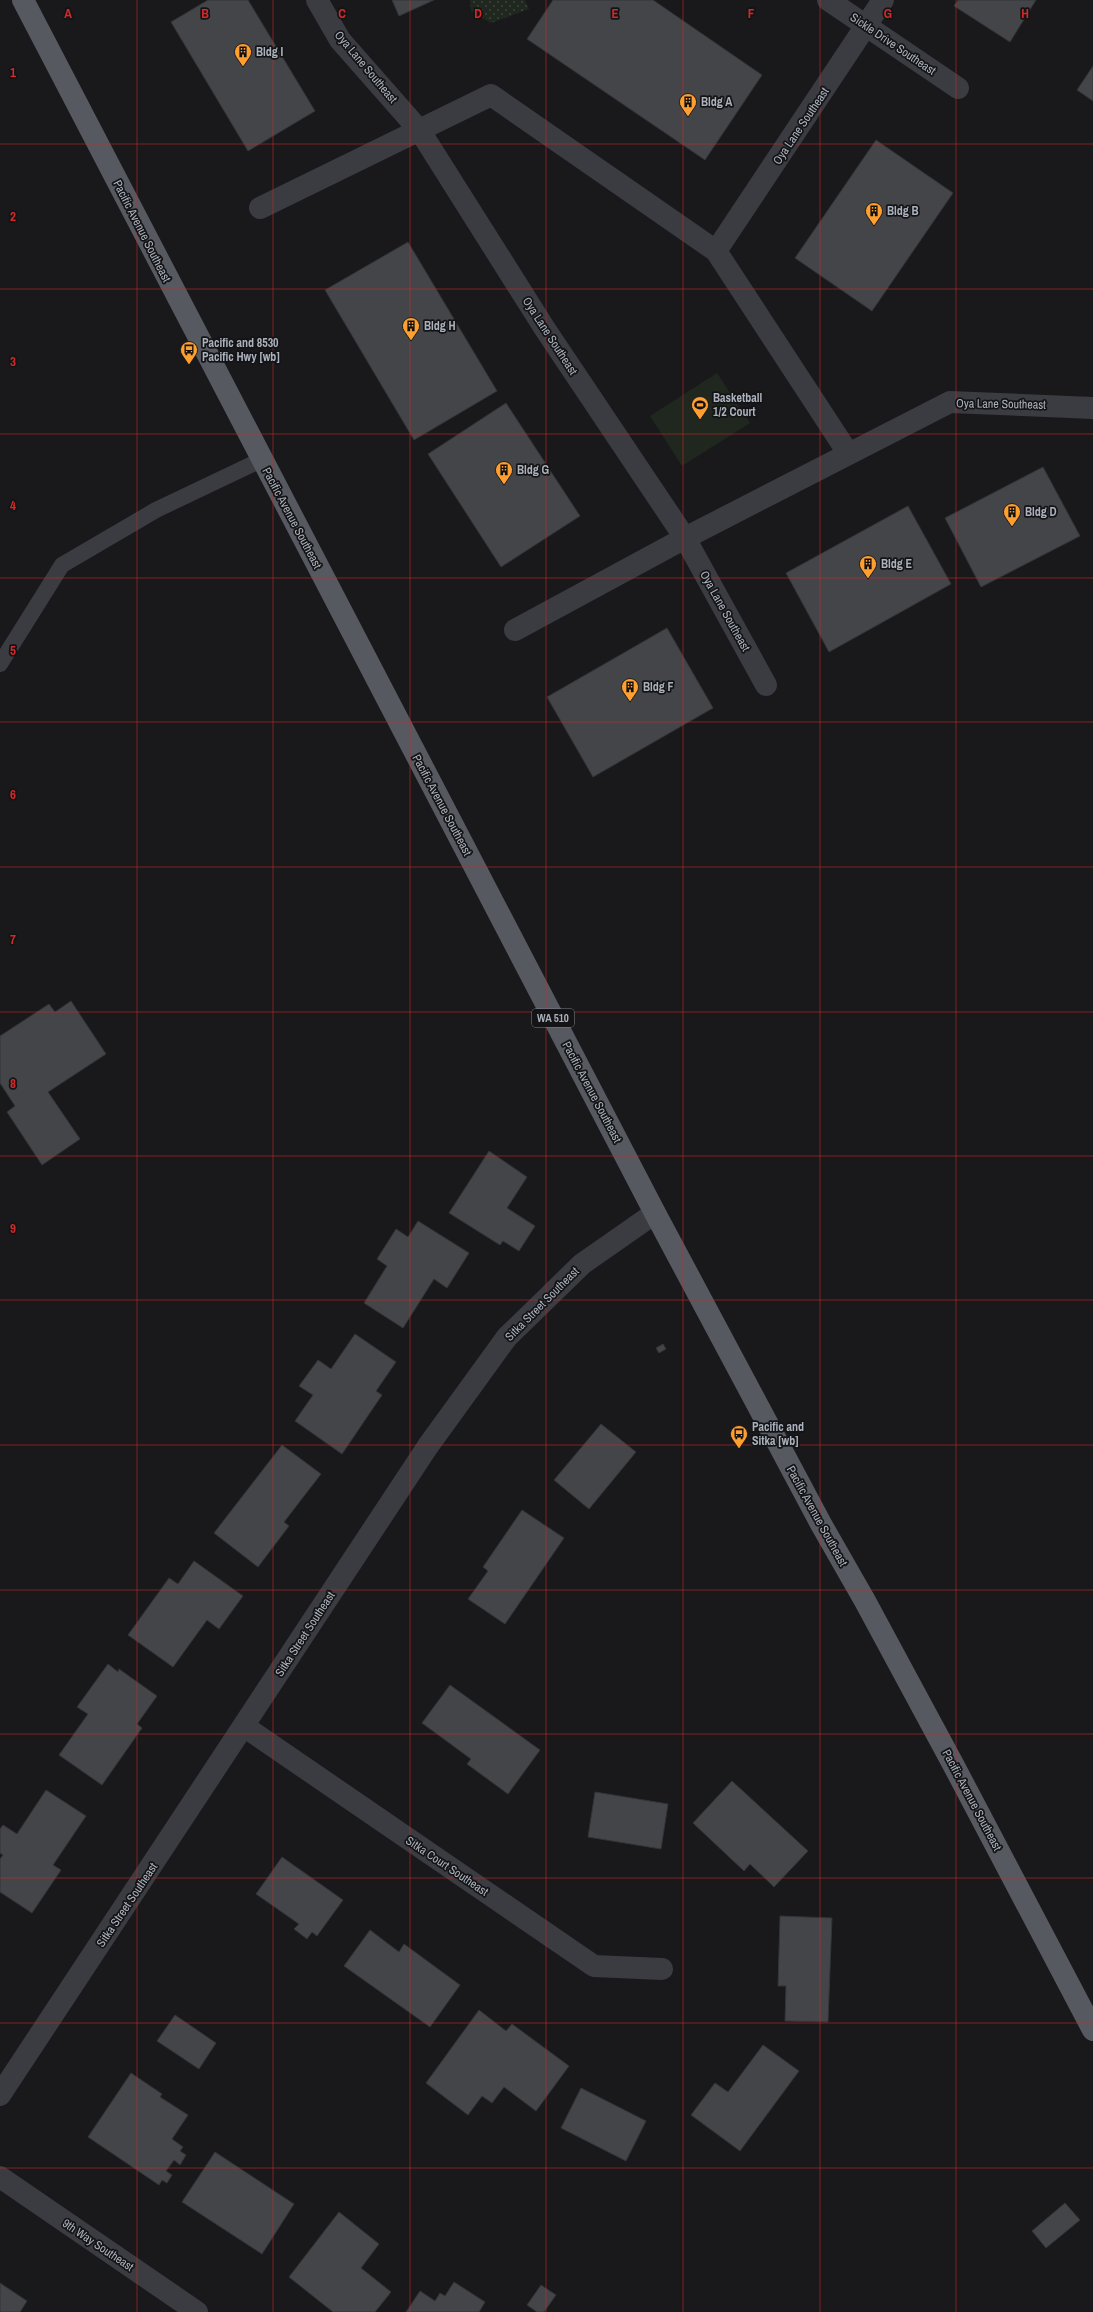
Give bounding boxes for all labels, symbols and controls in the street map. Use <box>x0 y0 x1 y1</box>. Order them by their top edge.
text: A <box>64 5 72 22</box>
text: B <box>201 5 209 22</box>
text: C <box>338 5 346 22</box>
text: D <box>474 5 482 22</box>
text: E <box>611 5 619 22</box>
text: F <box>748 5 755 22</box>
text: G <box>884 5 892 22</box>
text: H <box>1021 5 1029 22</box>
street label: Sickle Drive Southeast <box>847 9 939 79</box>
street label: Oya Lane Southeast <box>331 27 401 107</box>
building icon: Bldg I <box>233 42 253 67</box>
place label: Bldg I <box>256 44 284 60</box>
text: 1 <box>10 64 16 81</box>
street label: Oya Lane Southeast <box>769 84 833 168</box>
building icon: Bldg A <box>678 92 698 117</box>
place label: Bldg A <box>701 94 733 110</box>
street label: Pacific Avenue Southeast <box>109 177 175 285</box>
building icon: Bldg B <box>864 201 884 226</box>
place label: Bldg B <box>887 203 919 219</box>
text: 2 <box>10 208 16 225</box>
street label: Oya Lane Southeast <box>519 294 581 378</box>
building icon: Bldg H <box>401 316 421 341</box>
place label: Bldg H <box>424 318 456 334</box>
place label: Pacific and 8530 Pacific Hwy [wb] <box>202 335 280 365</box>
bus stop icon: Pacific and 8530 Pacific Hwy [wb] <box>179 340 199 365</box>
text: 3 <box>10 353 16 370</box>
place label: Basketball 1/2 Court <box>713 390 762 420</box>
sports icon: Basketball 1/2 Court <box>690 395 710 420</box>
street label: Oya Lane Southeast <box>956 395 1046 413</box>
building icon: Bldg G <box>494 460 514 485</box>
place label: Bldg G <box>517 462 550 478</box>
street label: Pacific Avenue Southeast <box>259 465 326 572</box>
text: 4 <box>10 497 16 514</box>
building icon: Bldg D <box>1002 502 1022 527</box>
place label: Bldg D <box>1025 504 1057 520</box>
building icon: Bldg E <box>858 554 878 579</box>
place label: Bldg E <box>881 556 913 572</box>
street label: Oya Lane Southeast <box>696 568 754 654</box>
text: 5 <box>10 642 16 659</box>
building icon: Bldg F <box>620 677 640 702</box>
place label: Bldg F <box>643 679 674 695</box>
street label: Pacific Avenue Southeast <box>409 752 476 859</box>
text: 6 <box>10 786 16 803</box>
text: 7 <box>10 931 16 948</box>
road number: WA 510 <box>532 1009 574 1027</box>
street label: Pacific Avenue Southeast <box>559 1039 626 1146</box>
text: 8 <box>10 1075 16 1092</box>
text: 9 <box>10 1220 16 1237</box>
street label: Sitka Street Southeast <box>502 1263 583 1344</box>
place label: Pacific and Sitka [wb] <box>752 1419 804 1449</box>
bus stop icon: Pacific and Sitka [wb] <box>729 1424 749 1449</box>
street label: Pacific Avenue Southeast <box>783 1463 851 1569</box>
street label: Sitka Street Southeast <box>271 1588 339 1680</box>
street label: Pacific Avenue Southeast <box>939 1747 1006 1854</box>
street label: Sitka Court Southeast <box>403 1832 492 1900</box>
street label: Sitka Street Southeast <box>93 1859 161 1950</box>
street label: 9th Way Southeast <box>59 2215 137 2275</box>

